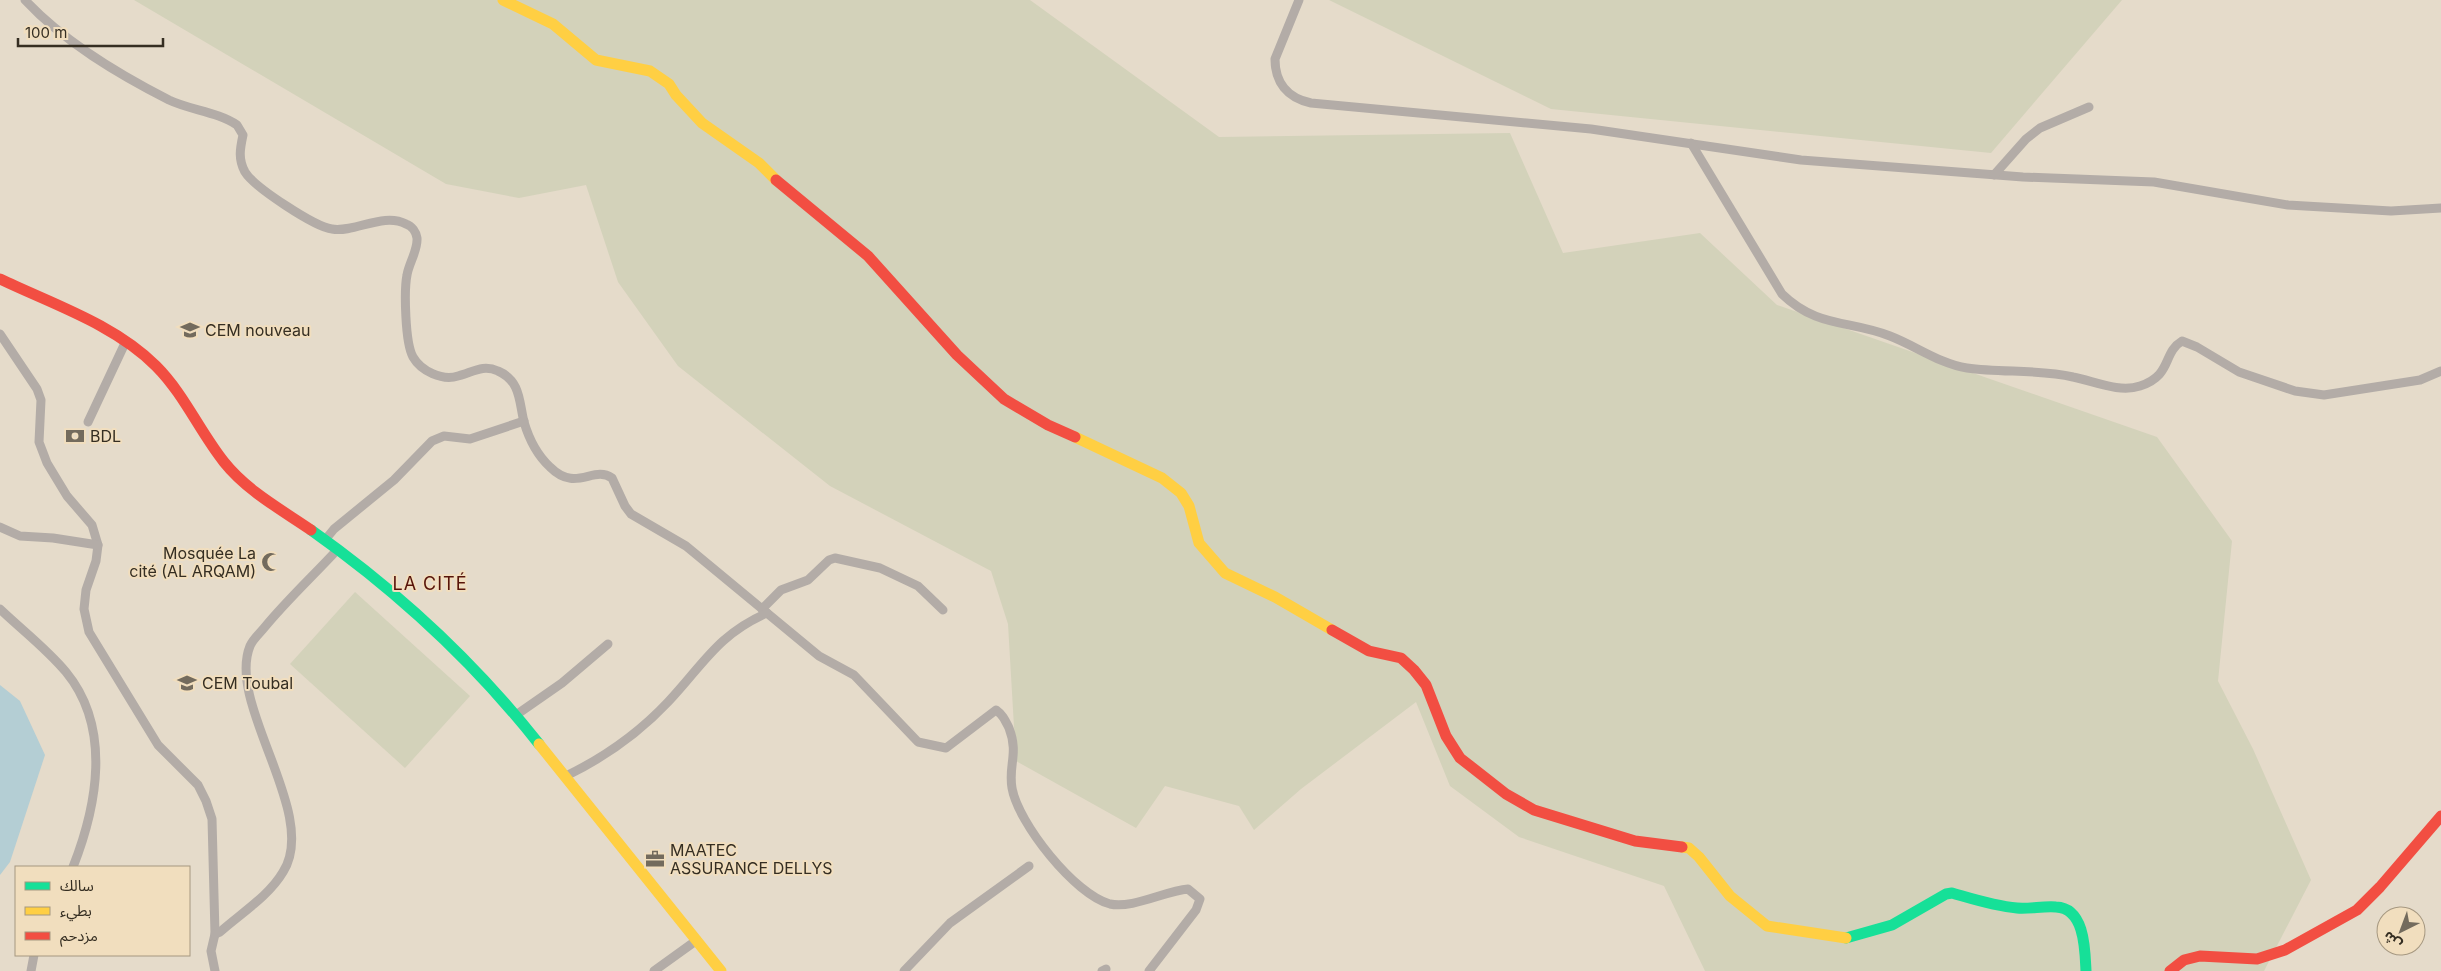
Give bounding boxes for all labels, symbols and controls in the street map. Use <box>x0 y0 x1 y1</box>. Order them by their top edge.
scale bar <box>18 15 162 47</box>
text: 100 m <box>25 23 67 42</box>
school or university icon: CEM nouveau <box>179 319 201 341</box>
place label: CEM nouveau <box>205 320 310 340</box>
bank icon: BDL <box>64 425 86 447</box>
place label: BDL <box>90 426 121 446</box>
place label: Mosquée La cité (AL ARQAM) <box>129 543 256 581</box>
mosque icon: Mosquée La cité (AL ARQAM) <box>260 551 282 573</box>
district label: LA CITÉ <box>392 572 468 594</box>
school or university icon: CEM Toubal <box>176 672 198 694</box>
place label: CEM Toubal <box>202 673 293 693</box>
place label: MAATEC ASSURANCE DELLYS <box>670 840 833 878</box>
office icon: MAATEC ASSURANCE DELLYS <box>644 848 666 870</box>
legend <box>15 866 190 956</box>
text: سالك <box>60 876 94 895</box>
text: بطيء <box>60 901 92 922</box>
north arrow <box>2376 906 2426 956</box>
text: مزدحم <box>60 926 98 947</box>
text: ش <box>2379 928 2405 954</box>

